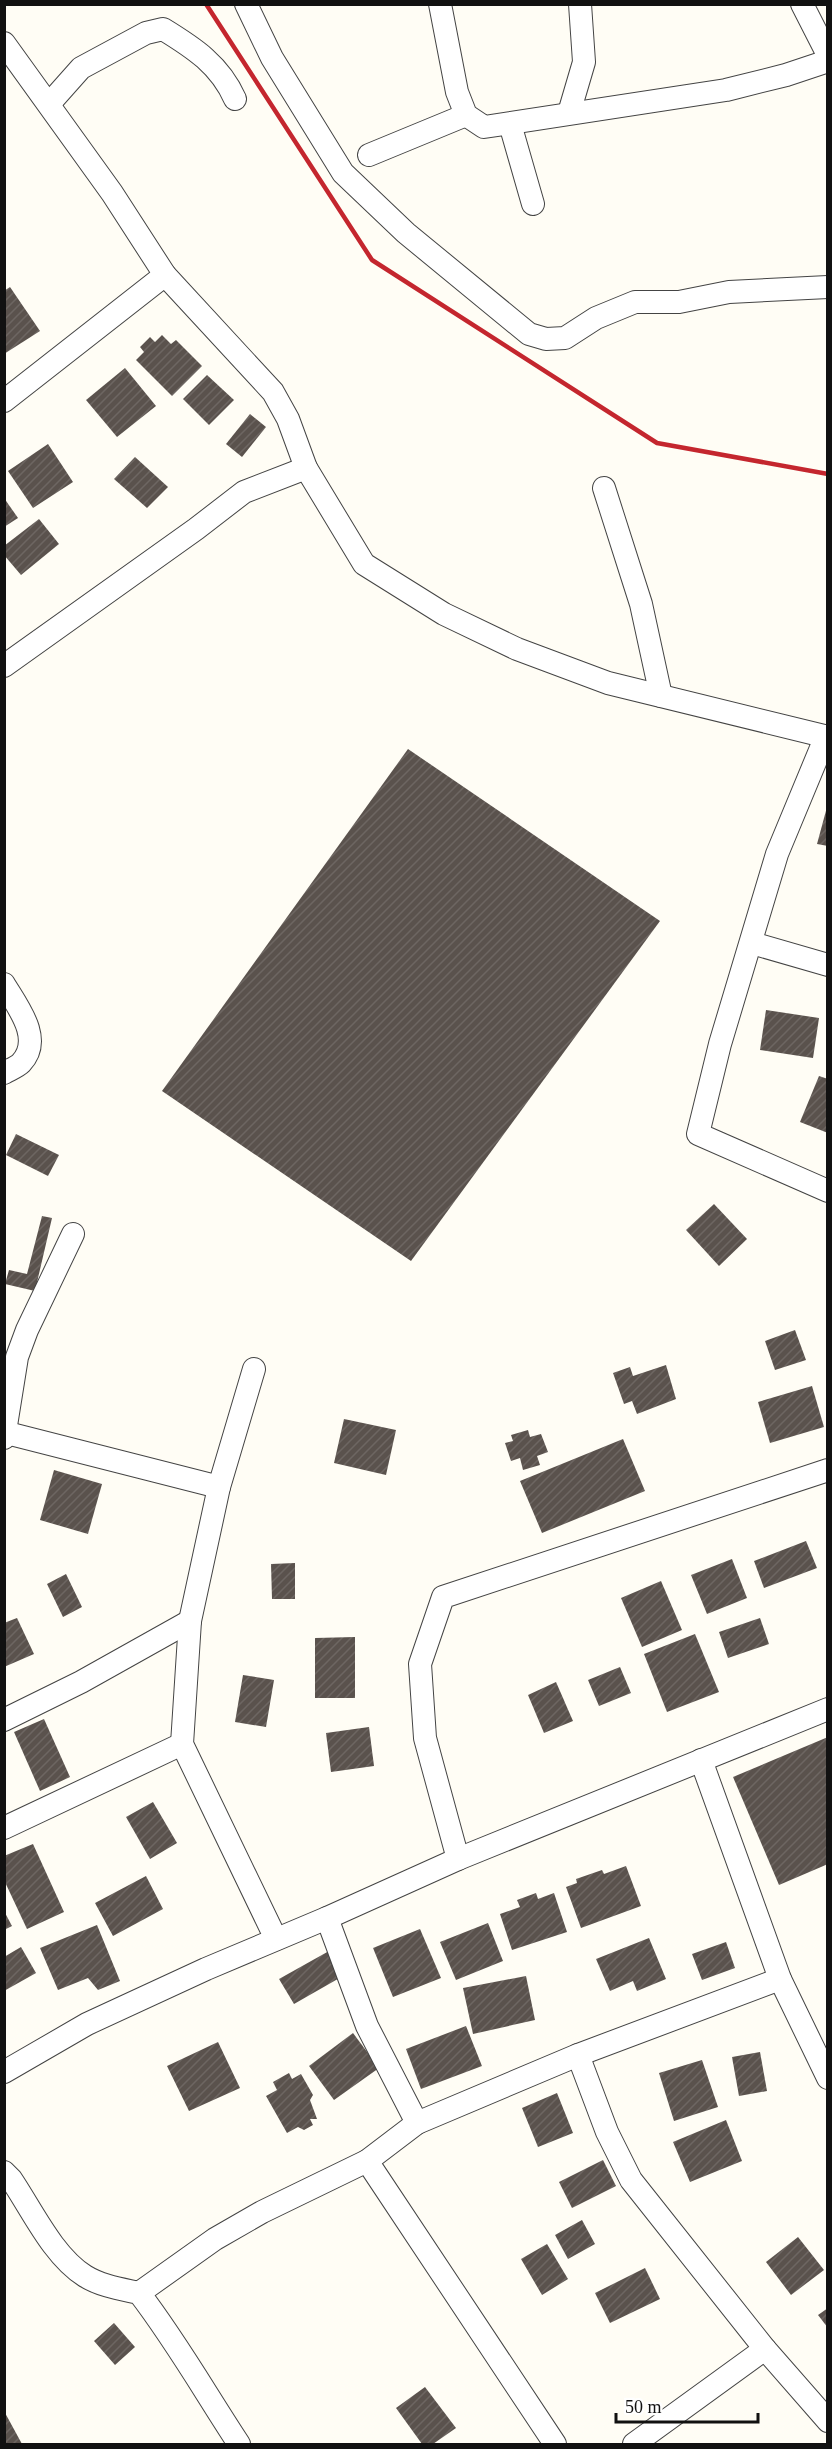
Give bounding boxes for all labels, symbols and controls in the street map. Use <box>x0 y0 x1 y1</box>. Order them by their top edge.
scale bar <box>616 2386 758 2424</box>
text: 50 m <box>625 2397 662 2417</box>

